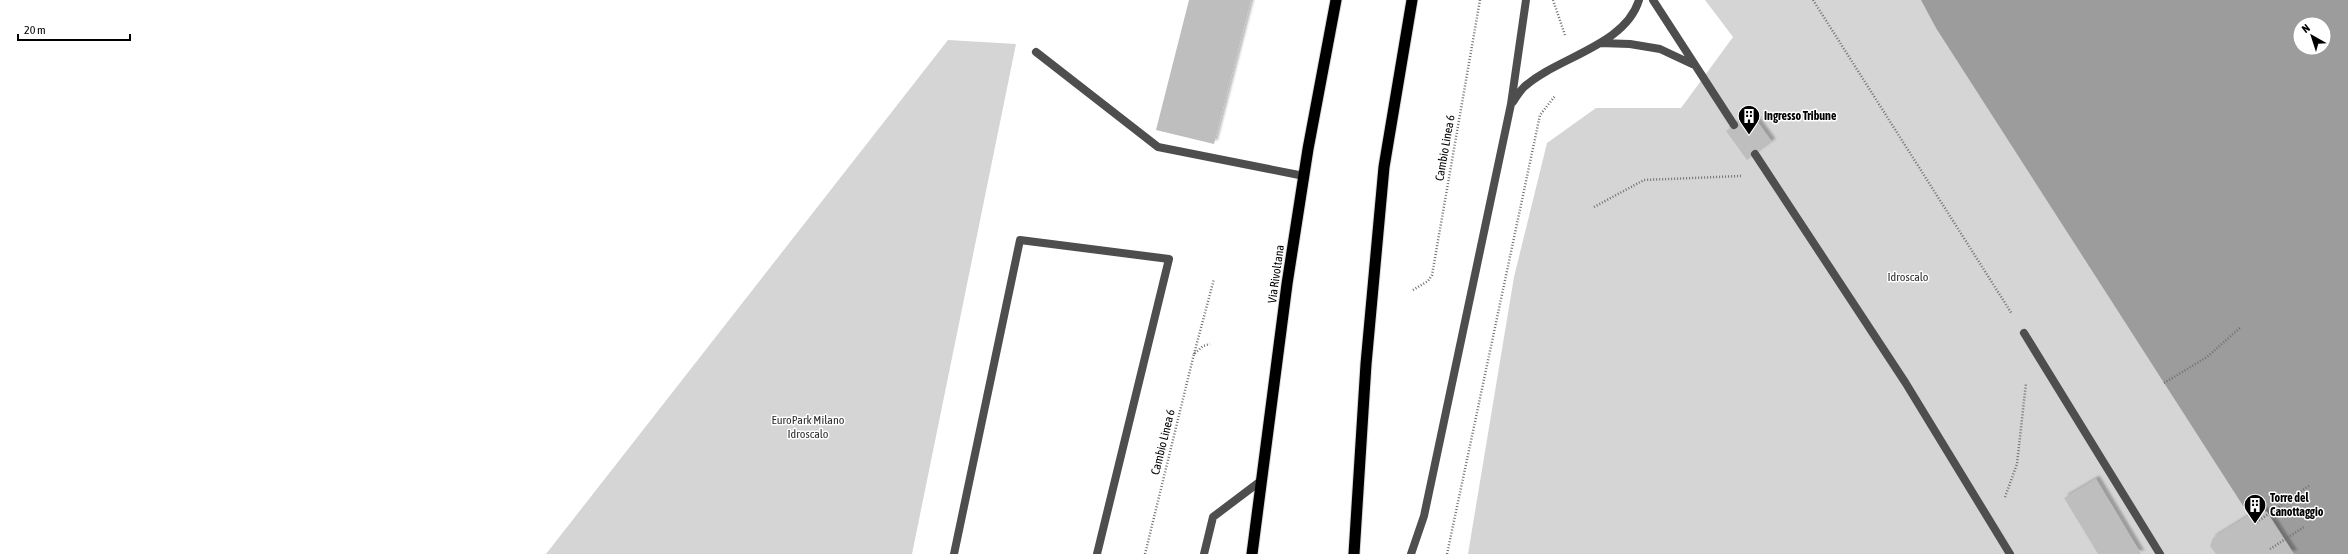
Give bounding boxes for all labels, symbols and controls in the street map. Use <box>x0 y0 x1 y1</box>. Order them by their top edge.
scale bar <box>18 16 130 42</box>
north arrow <box>2292 16 2332 56</box>
text: N <box>2299 22 2312 35</box>
text: 20 m <box>24 23 46 37</box>
building icon: Ingresso Tribune <box>1736 103 1762 136</box>
place label: Ingresso Tribune <box>1764 109 1837 123</box>
street label: Cambio Linea 6 <box>1432 113 1458 182</box>
street label: Via Rivoltana <box>1265 244 1287 304</box>
park label: Idroscalo <box>1888 270 1929 284</box>
street label: Cambio Linea 6 <box>1148 408 1178 476</box>
park label: EuroPark Milano Idroscalo <box>772 413 845 441</box>
place label: Torre del Canottaggio <box>2270 491 2324 519</box>
building icon: Torre del Canottaggio <box>2242 492 2268 525</box>

